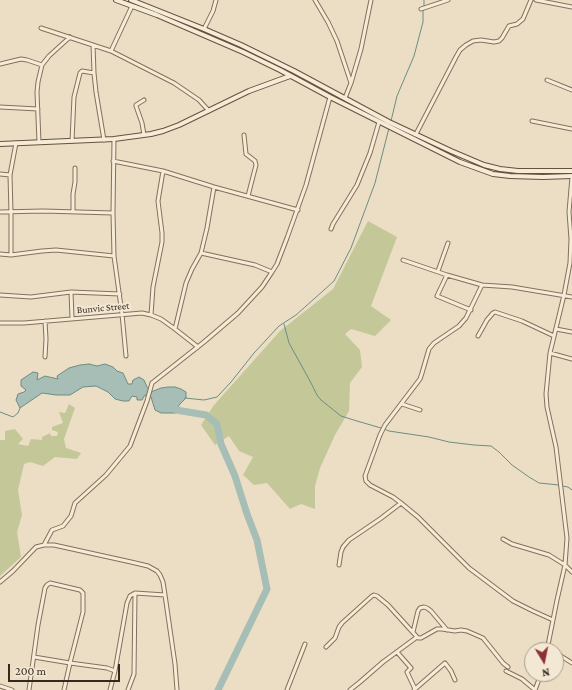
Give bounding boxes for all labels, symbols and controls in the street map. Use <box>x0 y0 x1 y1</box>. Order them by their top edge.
street label: Bunvic Street <box>76 300 130 316</box>
north arrow <box>524 642 564 682</box>
scale bar <box>10 656 122 682</box>
text: 200 m <box>15 664 46 678</box>
text: N <box>541 666 551 679</box>

